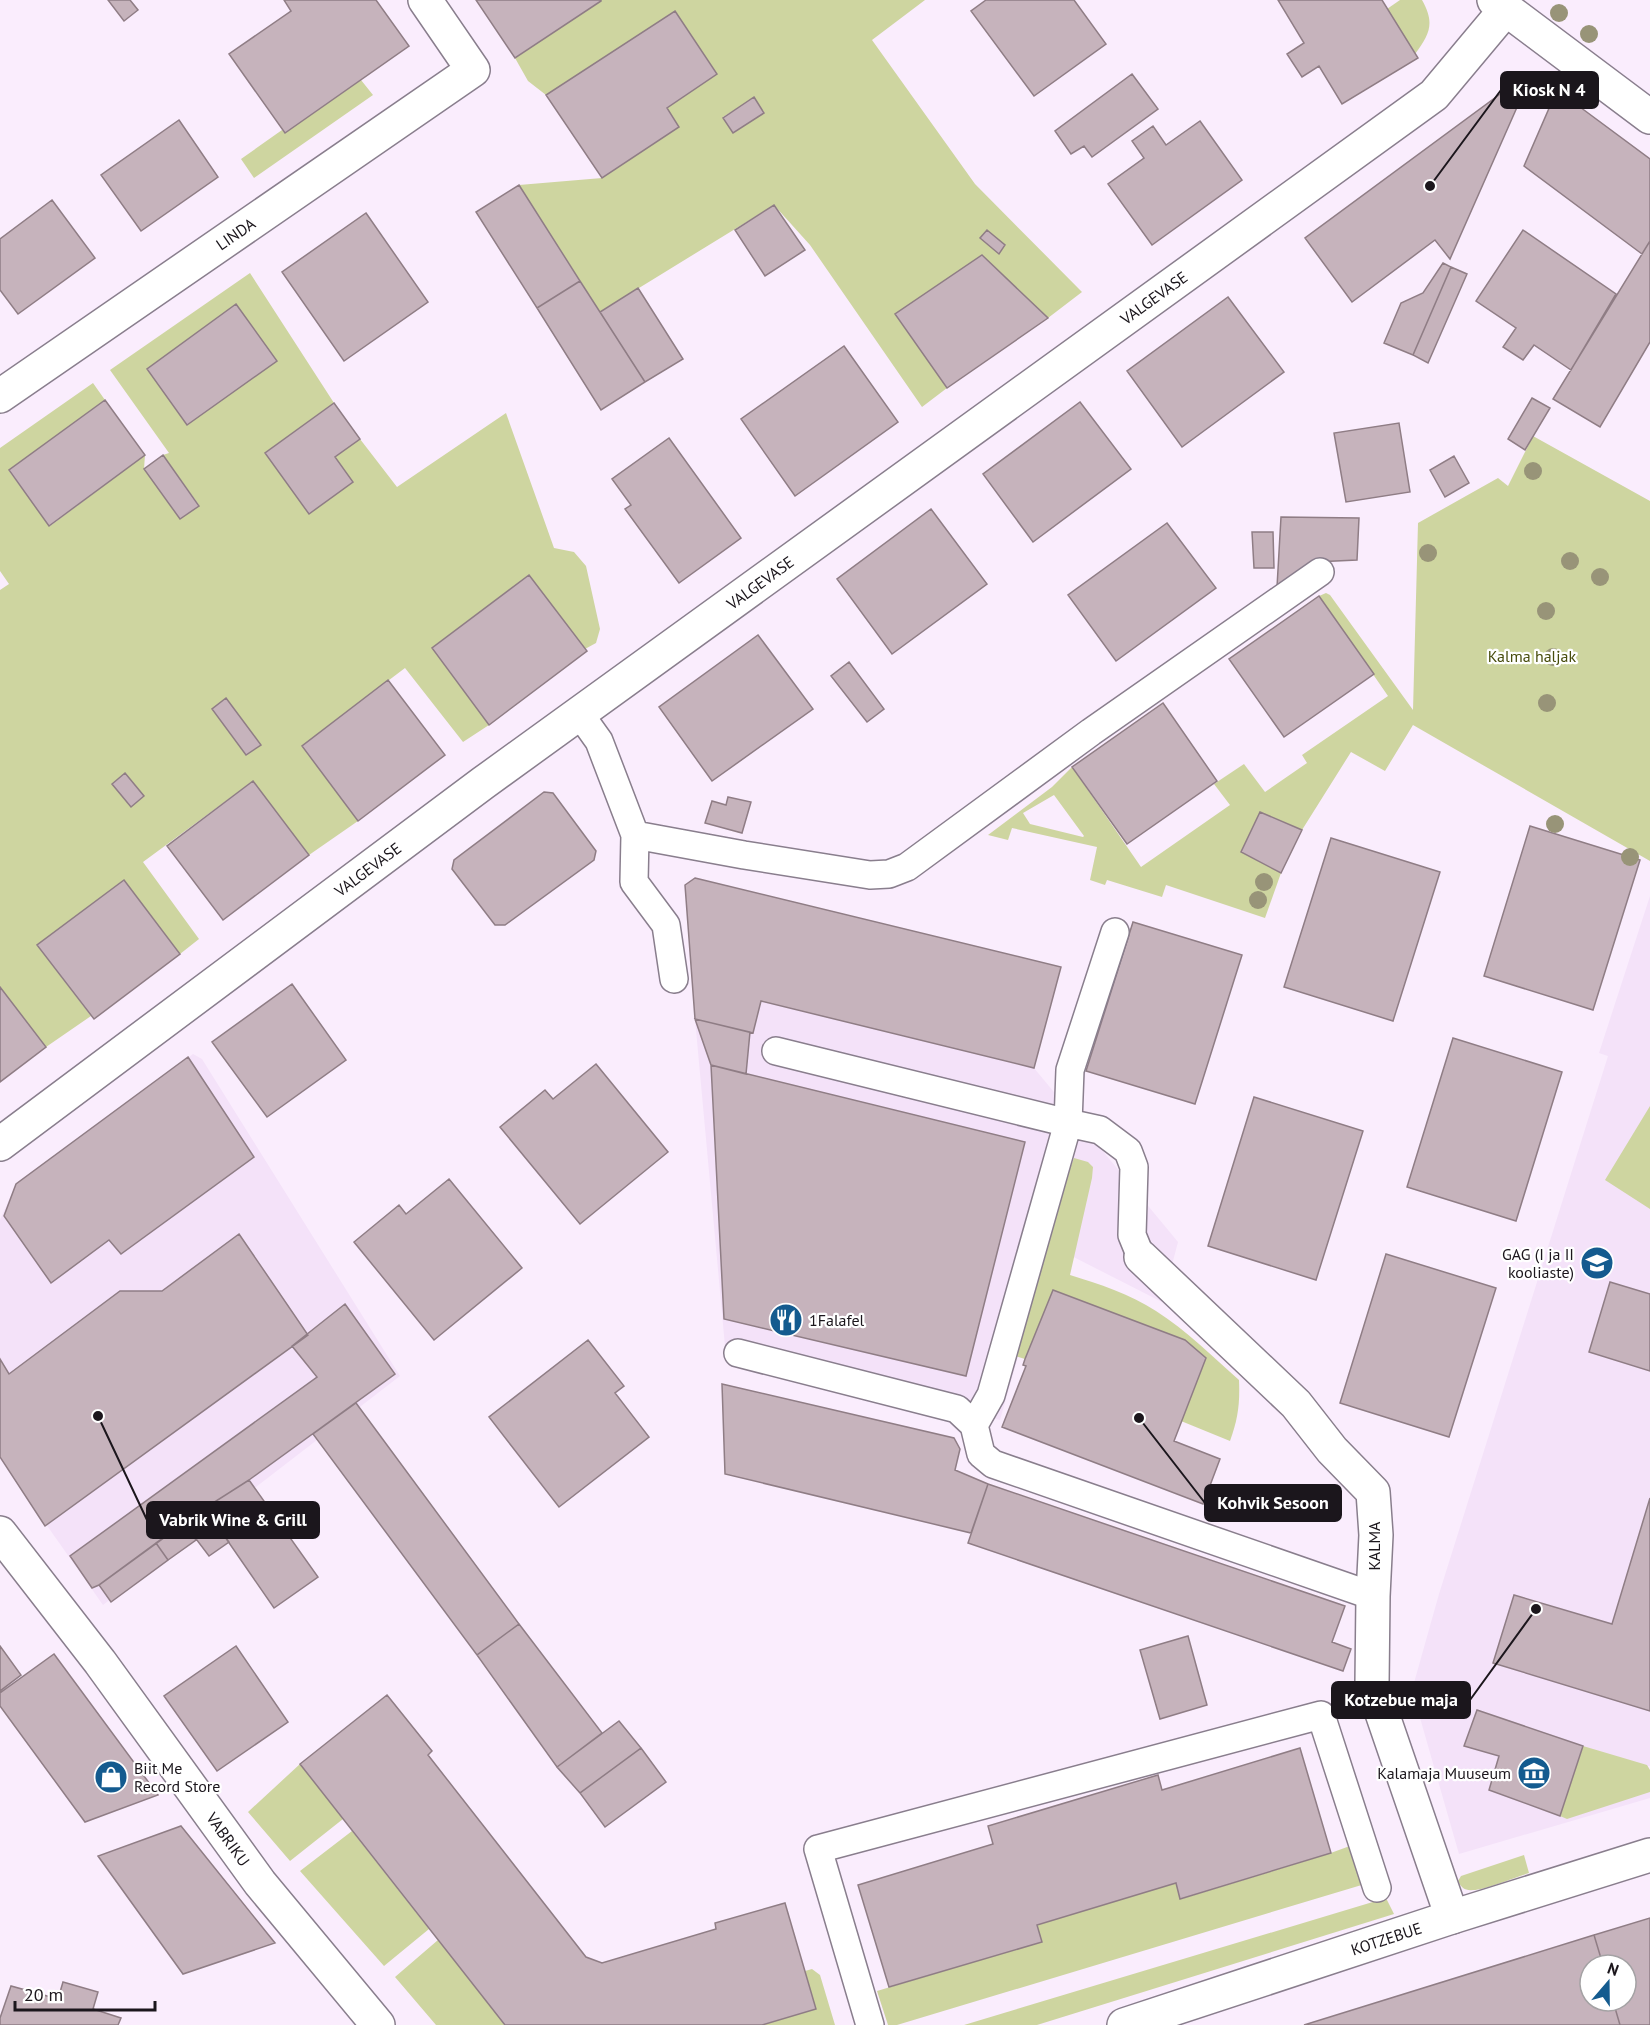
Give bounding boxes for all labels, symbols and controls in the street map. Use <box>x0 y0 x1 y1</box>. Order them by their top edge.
callout: Kiosk N 4 <box>1501 72 1598 108</box>
text: Kiosk N 4 <box>1513 78 1585 101</box>
street label: LINDA <box>212 213 259 254</box>
street label: VALGEVASE <box>1116 267 1191 329</box>
street label: VALGEVASE <box>722 552 798 614</box>
park label: Kalma haljak <box>1488 646 1577 666</box>
street label: VALGEVASE <box>330 838 405 901</box>
place label: GAG (I ja II kooliaste) <box>1502 1244 1574 1282</box>
school or university icon: GAG (I ja II kooliaste) <box>1579 1245 1615 1281</box>
restaurant icon: 1Falafel <box>768 1302 804 1338</box>
place label: 1Falafel <box>809 1310 865 1330</box>
callout: Kohvik Sesoon <box>1205 1485 1341 1521</box>
text: Kohvik Sesoon <box>1217 1491 1329 1514</box>
callout: Vabrik Wine & Grill <box>147 1502 319 1538</box>
text: Vabrik Wine & Grill <box>158 1508 307 1531</box>
street label: KALMA <box>1364 1521 1384 1570</box>
callout: Kotzebue maja <box>1332 1682 1470 1718</box>
text: Kotzebue maja <box>1344 1688 1458 1711</box>
museum icon: Kalamaja Muuseum <box>1516 1755 1552 1791</box>
place label: Biit Me Record Store <box>134 1758 220 1796</box>
shop icon: Biit Me Record Store <box>93 1759 129 1795</box>
place label: Kalamaja Muuseum <box>1377 1763 1511 1783</box>
street label: VABRIKU <box>202 1808 254 1870</box>
street label: KOTZEBUE <box>1348 1918 1424 1960</box>
north arrow <box>1578 1953 1638 2013</box>
text: N <box>1605 1958 1621 1980</box>
scale bar <box>15 1974 154 2012</box>
text: 20 m <box>24 1983 63 2006</box>

